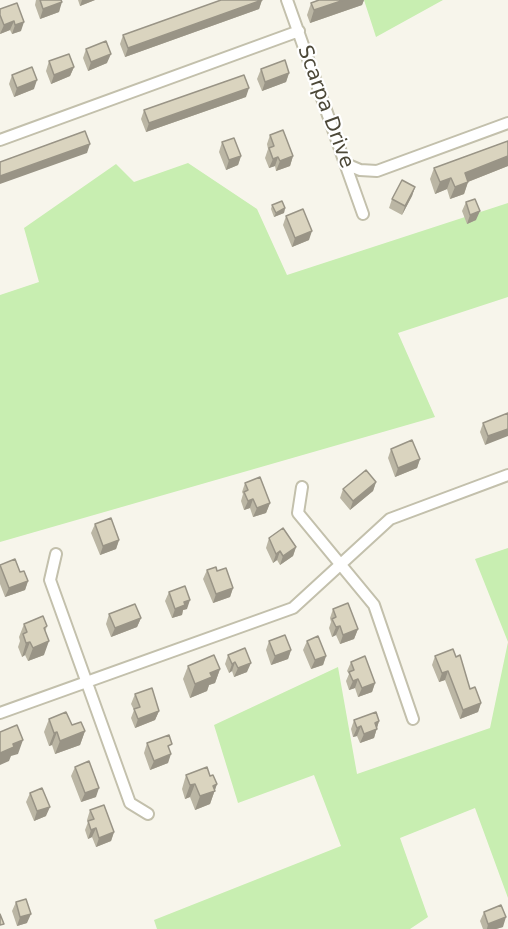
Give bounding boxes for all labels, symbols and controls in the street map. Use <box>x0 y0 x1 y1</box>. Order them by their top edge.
street label: Scarpa Drive <box>292 42 358 172</box>

